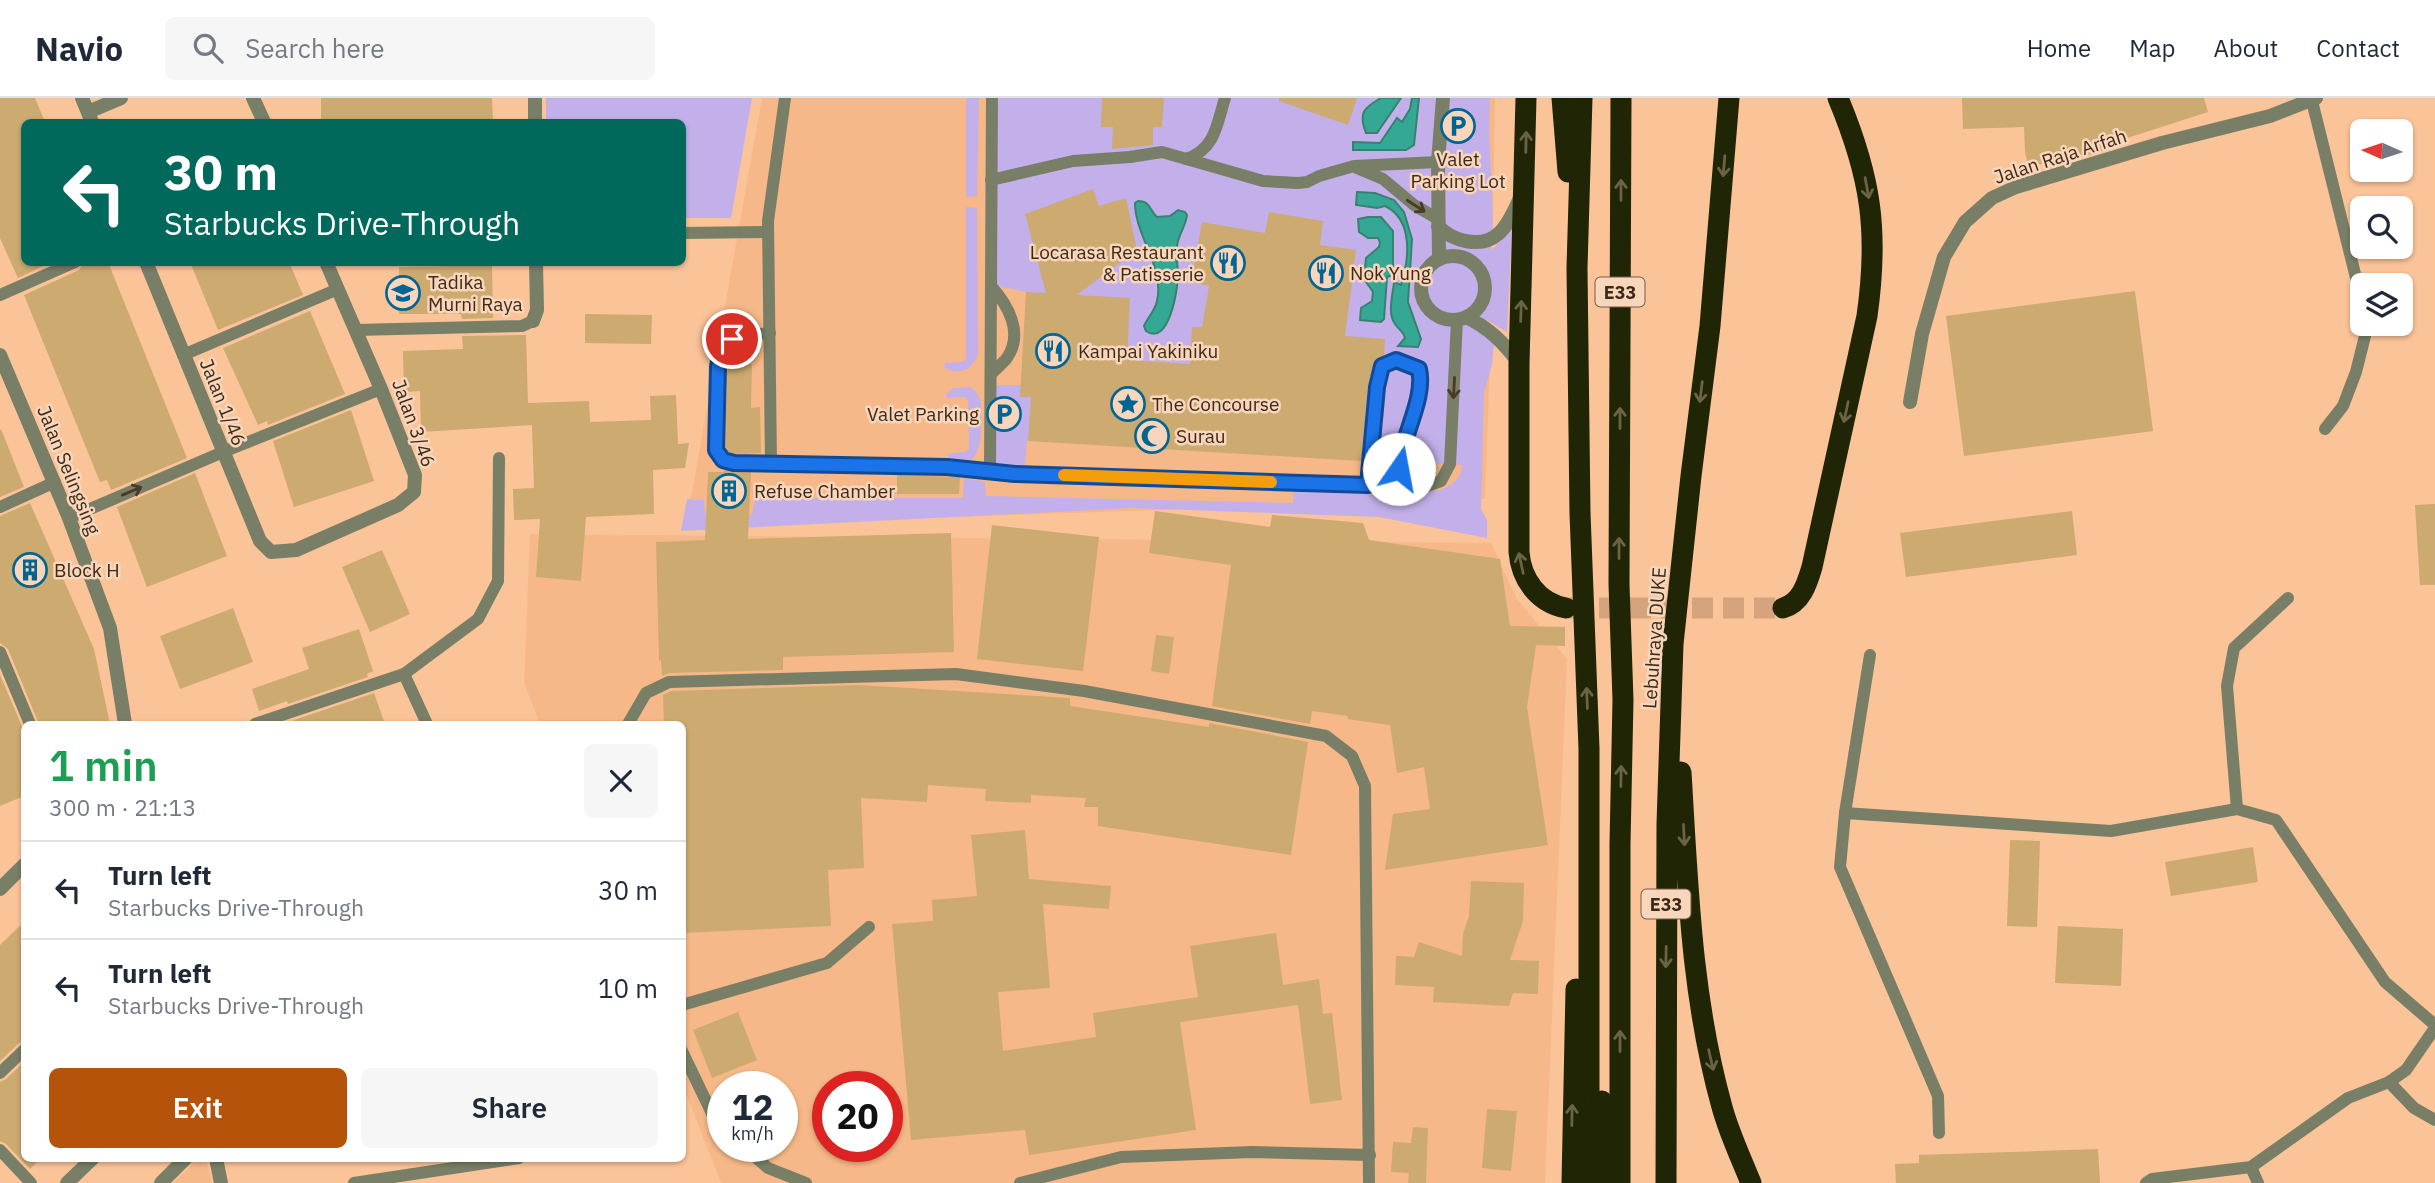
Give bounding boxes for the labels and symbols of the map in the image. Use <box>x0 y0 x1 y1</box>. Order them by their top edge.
parking icon: Valet Parking Lot <box>1439 107 1477 145</box>
north arrow <box>2350 119 2413 182</box>
street label: Jalan Raja Arfah <box>1991 123 2129 189</box>
one-way arrow <box>1519 131 1532 154</box>
place label: Valet Parking Lot <box>1410 147 1506 193</box>
one-way arrow <box>1717 154 1730 177</box>
one-way arrow <box>1861 176 1874 198</box>
one-way arrow <box>1614 179 1628 202</box>
one-way arrow <box>1406 199 1426 213</box>
place label: Locarasa Restaurant & Patisserie <box>1030 240 1204 286</box>
restaurant icon: Locarasa Restaurant & Patisserie <box>1209 244 1247 282</box>
restaurant icon: Nok Yung <box>1307 254 1345 292</box>
place label: Nok Yung <box>1350 261 1431 285</box>
place label: Tadika Murni Raya <box>428 270 523 316</box>
school or university icon: Tadika Murni Raya <box>384 274 422 312</box>
road number: E33 <box>1596 278 1644 307</box>
one-way arrow <box>1514 300 1527 323</box>
pin <box>702 309 762 369</box>
restaurant icon: Kampai Yakiniku <box>1034 332 1072 370</box>
place label: Kampai Yakiniku <box>1078 339 1218 363</box>
street label: Jalan 1/46 <box>195 355 251 449</box>
street label: Jalan 3/46 <box>387 376 441 470</box>
one-way arrow <box>1447 376 1460 399</box>
one-way arrow <box>1695 381 1708 403</box>
place icon: The Concourse <box>1109 385 1147 423</box>
place label: The Concourse <box>1152 392 1279 416</box>
parking icon: Valet Parking <box>985 395 1023 433</box>
one-way arrow <box>1838 400 1852 423</box>
street label: Jalan Selingsing <box>32 402 106 538</box>
place label: Valet Parking <box>867 402 979 426</box>
one-way arrow <box>1613 407 1627 430</box>
mosque icon: Surau <box>1133 417 1171 455</box>
place label: Surau <box>1176 424 1226 448</box>
position arrow <box>1362 432 1436 506</box>
building icon: Refuse Chamber <box>710 472 748 510</box>
place label: Refuse Chamber <box>754 479 895 503</box>
one-way arrow <box>121 484 142 497</box>
one-way arrow <box>1612 537 1626 560</box>
building icon: Block H <box>11 551 49 589</box>
one-way arrow <box>1514 552 1528 575</box>
place label: Block H <box>54 558 120 582</box>
street label: Lebuhraya DUKE <box>1637 566 1671 710</box>
one-way arrow <box>1581 687 1594 710</box>
one-way arrow <box>1615 764 1628 787</box>
one-way arrow <box>1678 823 1691 846</box>
road number: E33 <box>1642 890 1690 918</box>
one-way arrow <box>1659 946 1673 969</box>
one-way arrow <box>1613 1030 1627 1053</box>
one-way arrow <box>1705 1048 1719 1071</box>
speed limit sign: 20 <box>812 1071 903 1162</box>
one-way arrow <box>1566 1104 1579 1127</box>

